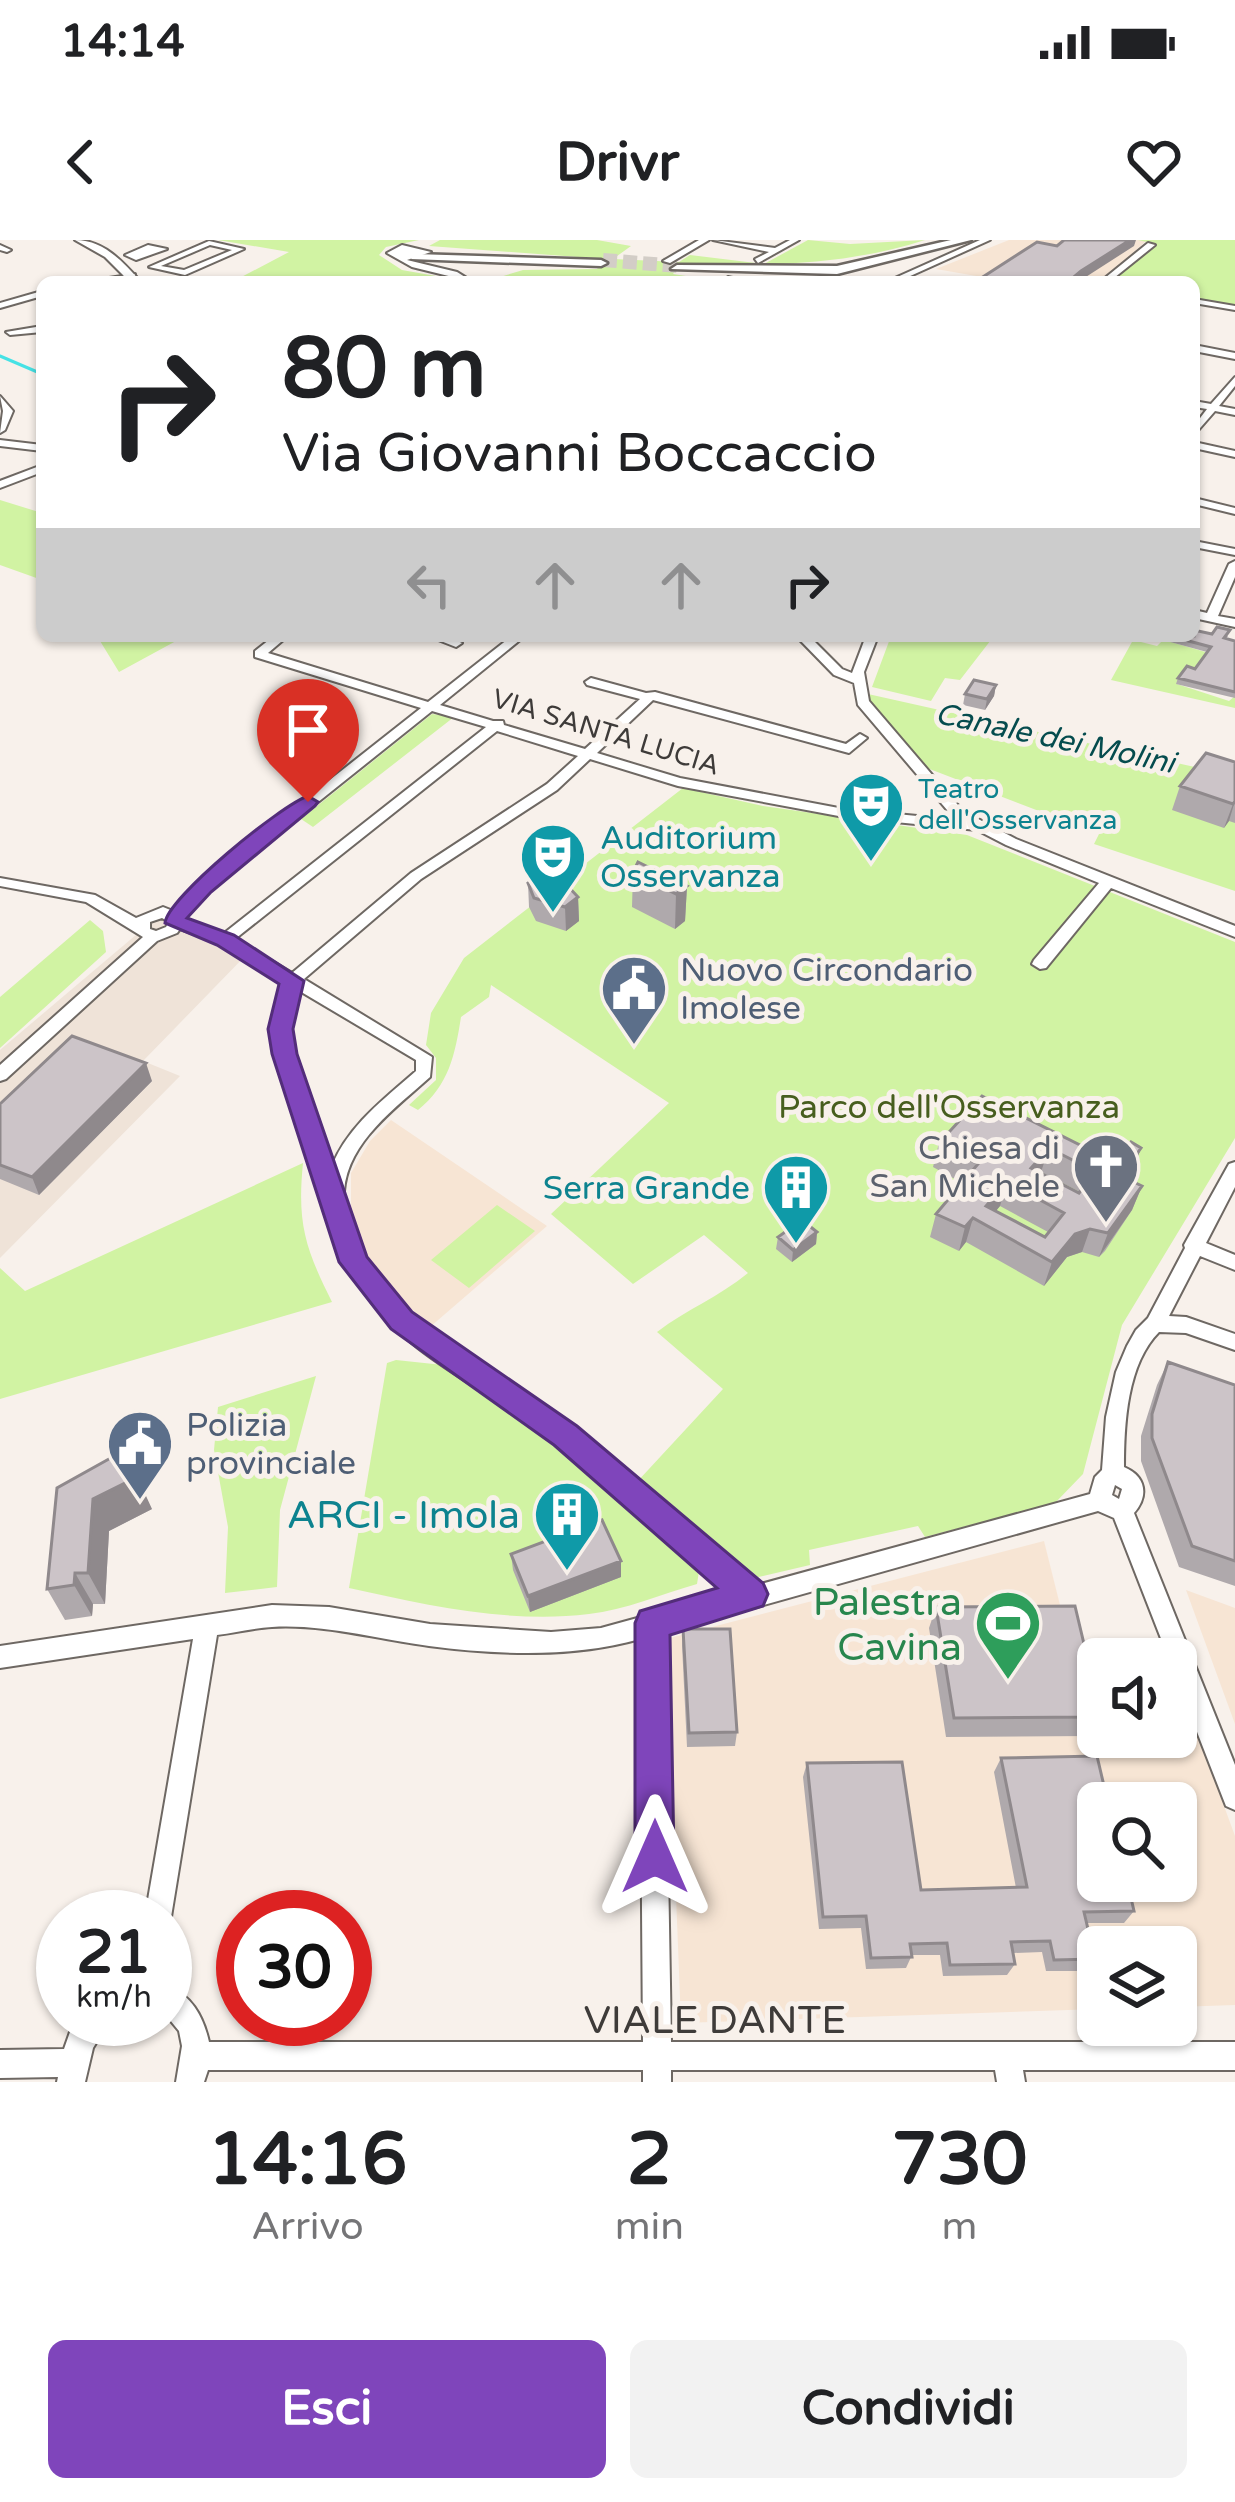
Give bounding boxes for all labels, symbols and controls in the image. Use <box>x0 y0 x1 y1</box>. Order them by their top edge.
text: 14:14 <box>60 15 185 69</box>
icon: back <box>48 129 114 195</box>
icon: heart <box>1121 129 1187 195</box>
text: Drivr <box>556 130 679 195</box>
text: 80 m <box>282 319 486 420</box>
icon: right <box>84 324 240 480</box>
text: Via Giovanni Boccaccio <box>282 421 877 486</box>
icon: left <box>396 552 462 618</box>
icon: ahead <box>522 552 588 618</box>
icon: ahead <box>648 552 714 618</box>
icon: right <box>774 552 840 618</box>
pin <box>257 679 359 802</box>
street label: VIA SANTA LUCIA <box>488 682 724 783</box>
water label: Canale dei Molini <box>932 695 1181 783</box>
icon: arrive <box>275 697 341 763</box>
theatre icon: Teatro dell'Osservanza <box>836 770 906 864</box>
place label: Teatro dell'Osservanza <box>918 773 1117 837</box>
place label: Auditorium Osservanza <box>600 819 781 896</box>
theatre icon: Auditorium Osservanza <box>518 821 588 915</box>
place label: Nuovo Circondario Imolese <box>680 951 973 1028</box>
public building icon: Nuovo Circondario Imolese <box>599 953 669 1047</box>
park label: Parco dell'Osservanza <box>778 1088 1120 1127</box>
place label: Chiesa di San Michele <box>869 1129 1060 1206</box>
church icon: Chiesa di San Michele <box>1071 1131 1141 1225</box>
building icon: Serra Grande <box>761 1152 831 1246</box>
place label: Serra Grande <box>543 1169 750 1208</box>
place label: Polizia provinciale <box>186 1406 356 1483</box>
public building icon: Polizia provinciale <box>105 1408 175 1502</box>
building icon: ARCI - Imola <box>532 1479 602 1573</box>
place label: ARCI - Imola <box>287 1492 520 1539</box>
place label: Palestra Cavina <box>813 1579 962 1671</box>
sports icon: Palestra Cavina <box>973 1588 1043 1682</box>
map controls <box>1077 1638 1197 2046</box>
button: sound <box>1077 1638 1197 1758</box>
button: search <box>1077 1782 1197 1902</box>
position arrow <box>592 1794 718 1920</box>
speed limit sign: 30 <box>216 1890 372 2046</box>
text: 21 <box>76 1917 152 1989</box>
button: layers <box>1077 1926 1197 2046</box>
text: km/h <box>76 1979 152 2016</box>
street label: VIALE DANTE <box>584 1997 846 2044</box>
text: 14:16 <box>208 2117 407 2204</box>
text: 2 <box>627 2117 672 2204</box>
text: 730 <box>892 2117 1027 2204</box>
text: Arrivo <box>251 2203 364 2250</box>
text: min <box>615 2203 684 2250</box>
text: m <box>942 2203 977 2250</box>
button: Esci <box>48 2340 606 2478</box>
button: Condividi <box>630 2340 1187 2478</box>

